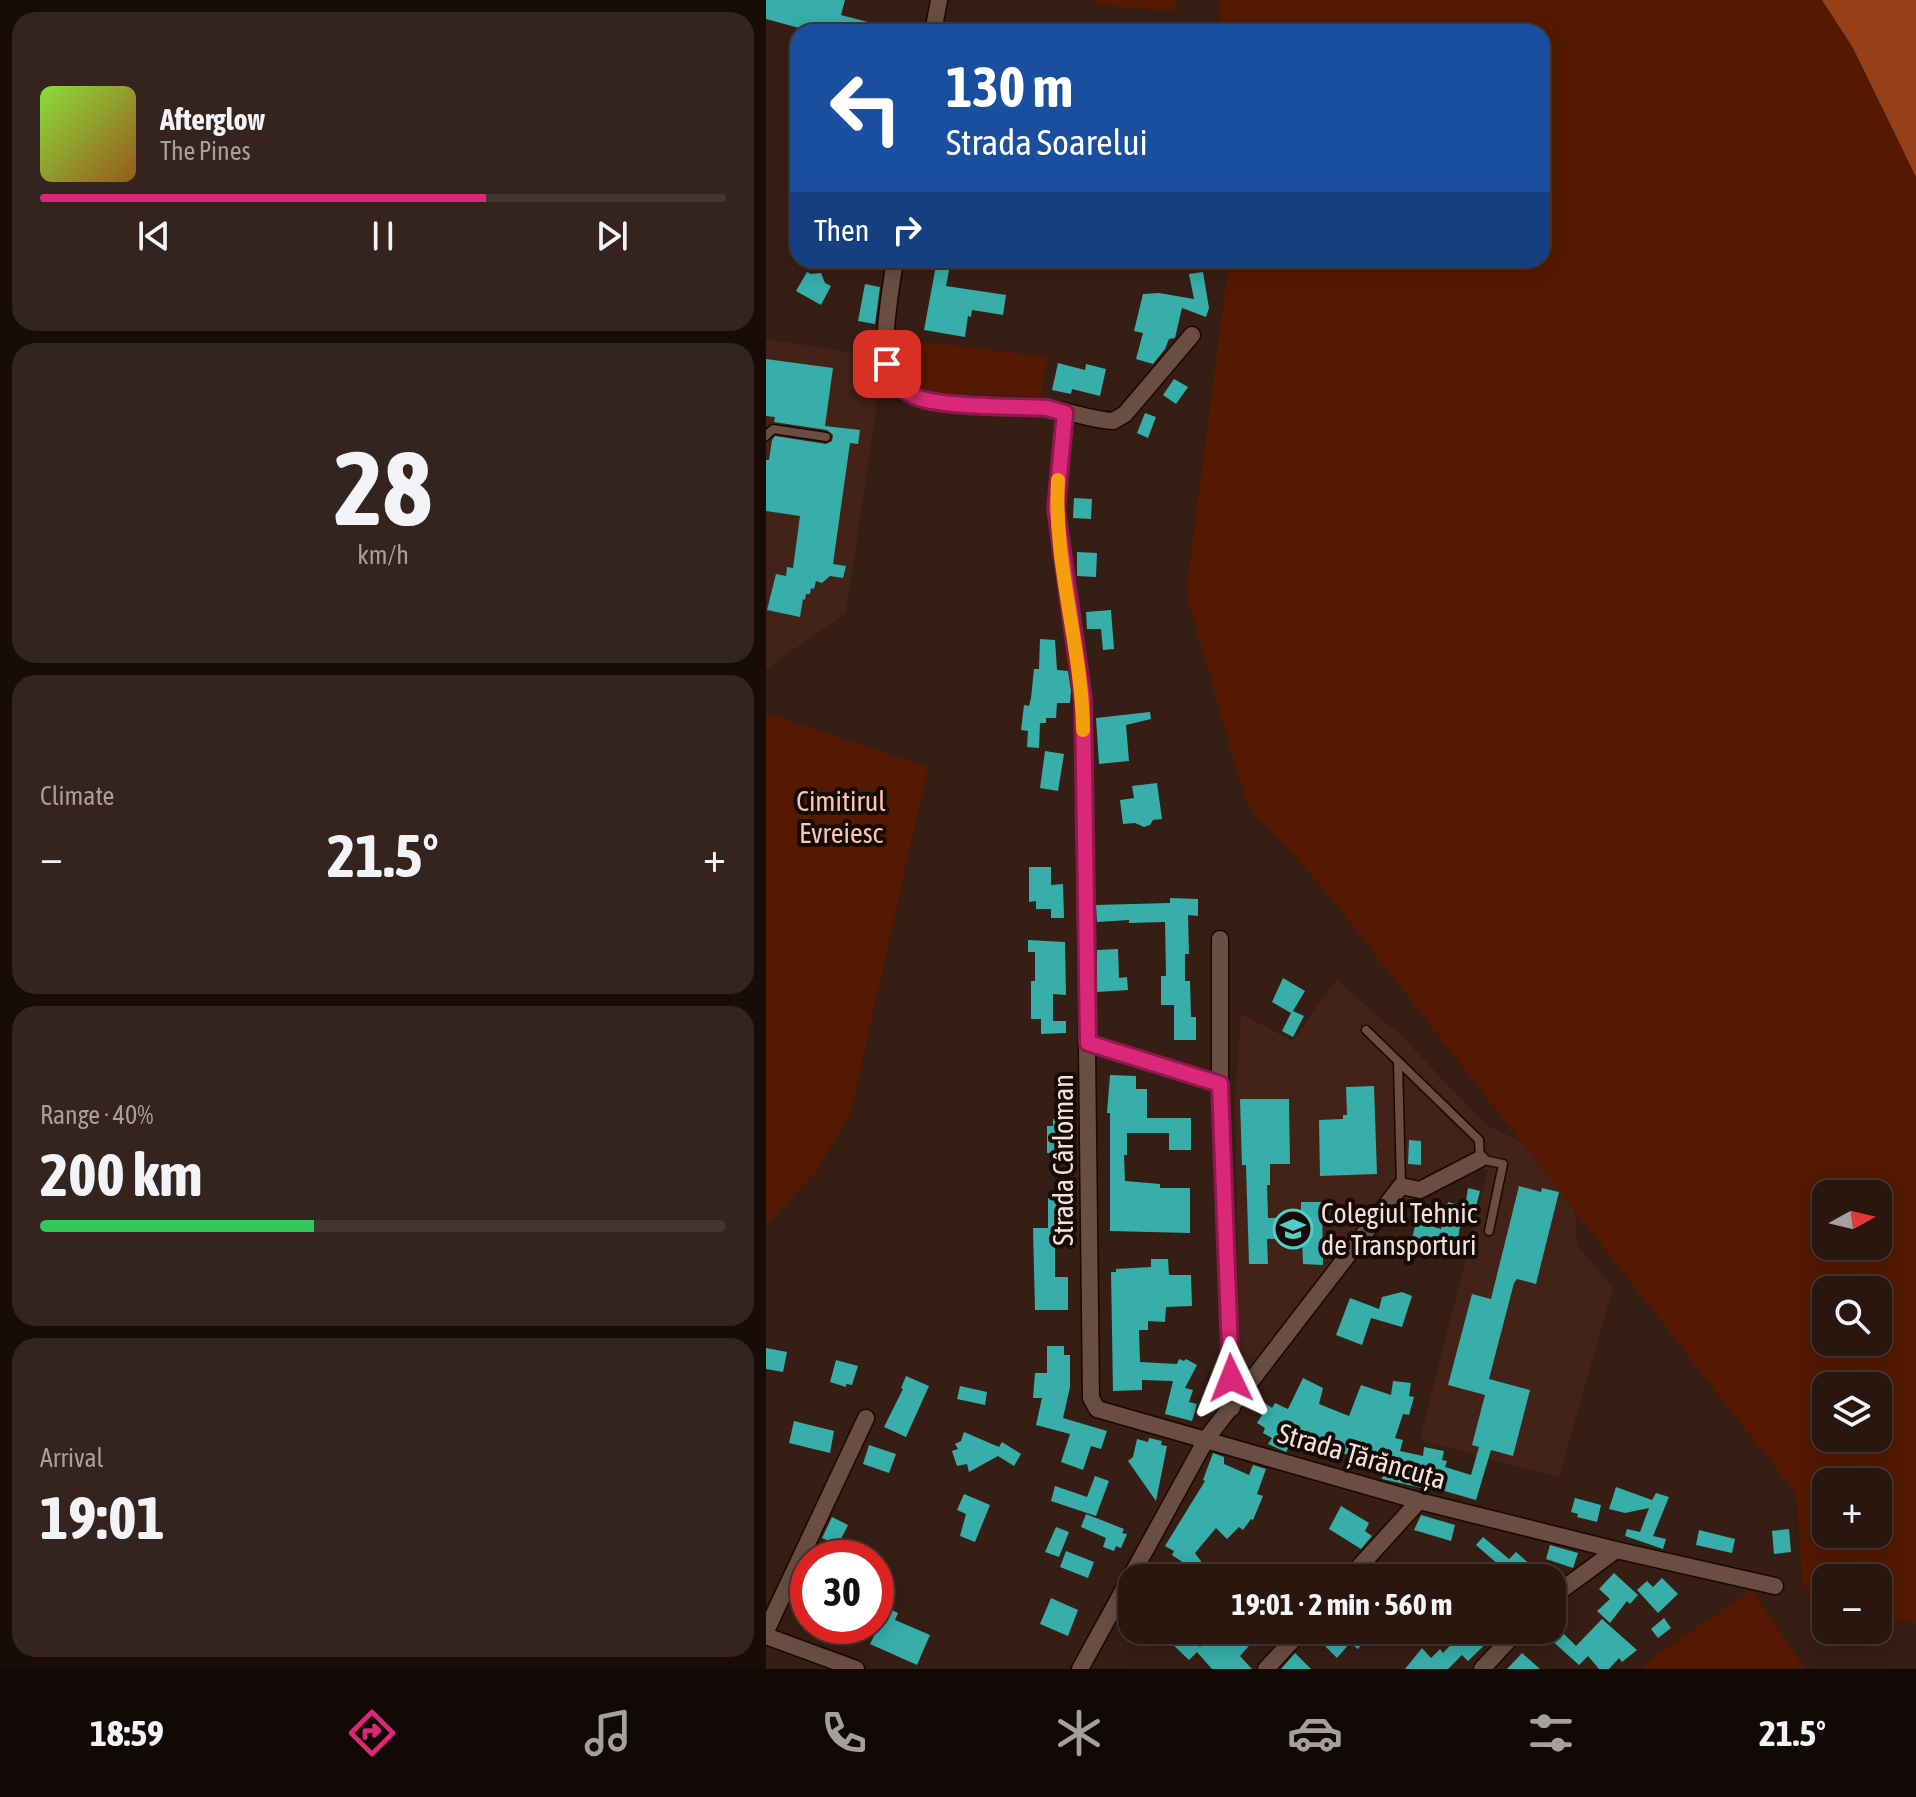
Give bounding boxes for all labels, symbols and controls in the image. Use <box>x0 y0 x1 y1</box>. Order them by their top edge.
text: 130 m <box>946 55 1073 119</box>
icon: left <box>814 56 918 160</box>
text: Afterglow <box>160 102 265 136</box>
text: Strada Soarelui <box>946 121 1148 163</box>
text: The Pines <box>160 136 251 166</box>
icon: right <box>885 208 929 252</box>
text: Then <box>814 213 869 247</box>
icon: previous <box>132 214 176 258</box>
icon: pause <box>361 214 405 258</box>
icon: next <box>590 214 634 258</box>
pin <box>853 330 921 398</box>
icon: arrive <box>865 342 909 386</box>
text: 28 <box>334 428 432 547</box>
text: km/h <box>357 540 409 570</box>
text: Climate <box>40 781 114 811</box>
park label: Cimitirul Evreiesc <box>796 785 886 849</box>
text: 21.5° <box>327 821 439 890</box>
text: − <box>40 831 63 881</box>
text: + <box>703 831 726 881</box>
street label: Strada Cârloman <box>1047 1074 1079 1246</box>
text: Range · 40% <box>40 1100 153 1130</box>
text: 200 km <box>40 1140 202 1209</box>
north arrow <box>1812 1180 1892 1260</box>
map controls <box>1812 1180 1892 1644</box>
place label: Colegiul Tehnic de Transporturi <box>1321 1197 1478 1261</box>
school or university icon: Colegiul Tehnic de Transporturi <box>1272 1208 1314 1250</box>
button: search <box>1812 1276 1892 1356</box>
position arrow <box>1189 1336 1273 1420</box>
button: layers <box>1812 1372 1892 1452</box>
street label: Strada Țărăncuța <box>1274 1417 1450 1495</box>
text: Arrival <box>40 1443 104 1473</box>
button: + <box>1812 1468 1892 1548</box>
text: 19:01 <box>40 1483 165 1552</box>
speed limit sign: 30 <box>790 1540 894 1644</box>
button: − <box>1812 1564 1892 1644</box>
text: 19:01 · 2 min · 560 m <box>1232 1587 1452 1621</box>
icon: directions <box>344 1705 400 1761</box>
icon: music <box>580 1705 636 1761</box>
icon: phone <box>816 1705 872 1761</box>
icon: climate <box>1051 1705 1107 1761</box>
icon: car <box>1287 1705 1343 1761</box>
icon: filters <box>1523 1705 1579 1761</box>
text: 18:59 <box>90 1712 164 1754</box>
text: 21.5° <box>1759 1712 1826 1754</box>

